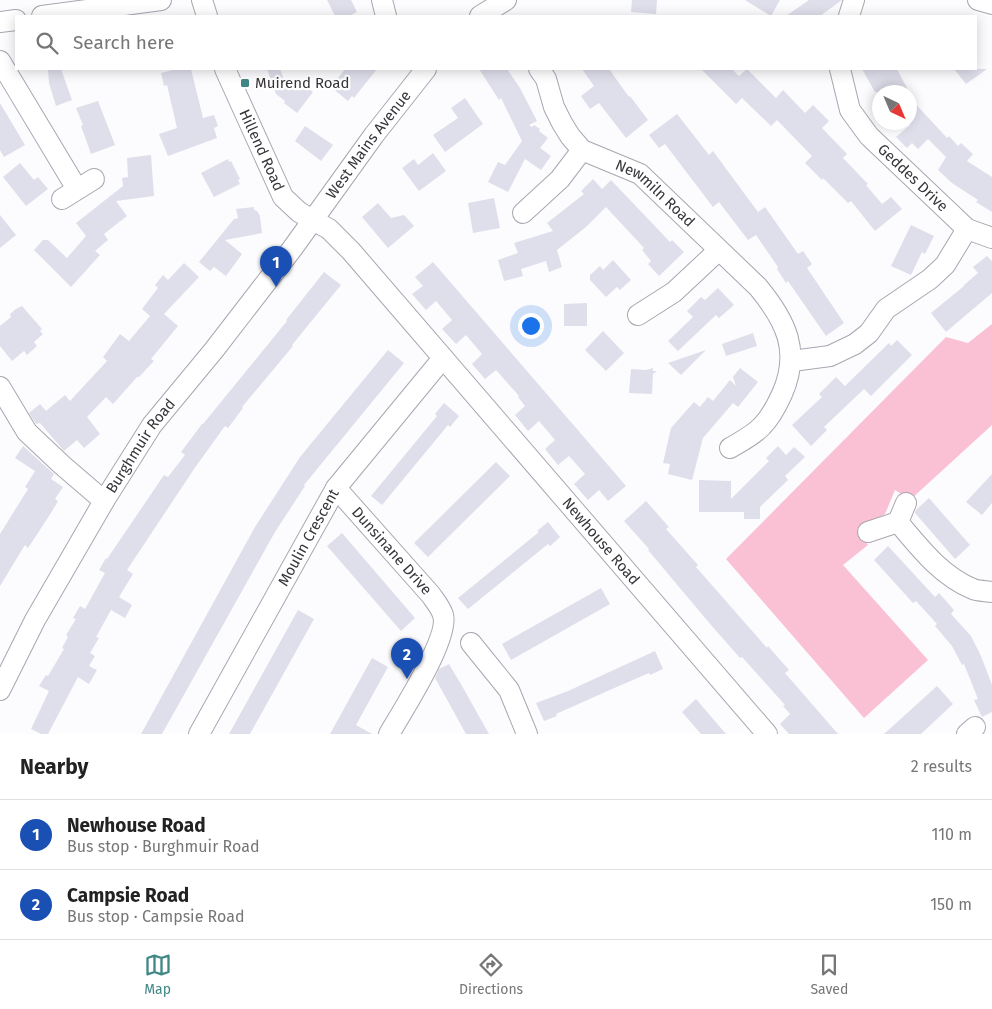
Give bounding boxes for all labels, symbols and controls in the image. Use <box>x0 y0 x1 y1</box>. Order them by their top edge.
search box <box>15 15 977 70</box>
icon: search <box>33 29 61 57</box>
text: Search here <box>73 31 174 54</box>
place label: Muirend Road <box>255 74 349 92</box>
marker: Muirend Road <box>239 77 251 89</box>
north arrow <box>872 85 917 130</box>
street label: West Mains Avenue <box>322 87 415 202</box>
street label: Hillend Road <box>235 106 288 194</box>
street label: Geddes Drive <box>874 140 952 215</box>
street label: Newmiln Road <box>613 156 698 231</box>
pin: 1 <box>260 246 292 287</box>
your location <box>518 313 544 339</box>
street label: Burghmuir Road <box>102 395 179 496</box>
street label: Moulin Crescent <box>274 485 343 589</box>
street label: Newhouse Road <box>558 494 643 588</box>
street label: Dunsinane Drive <box>348 503 436 599</box>
pin: 2 <box>391 638 423 679</box>
text: Nearby <box>20 754 88 780</box>
text: 2 results <box>911 757 972 776</box>
text: Newhouse Road <box>67 814 206 837</box>
text: 1 <box>32 825 40 844</box>
text: 110 m <box>931 825 972 844</box>
text: Bus stop · Burghmuir Road <box>67 837 259 856</box>
text: Campsie Road <box>67 884 189 907</box>
text: 2 <box>32 895 40 914</box>
text: 150 m <box>930 895 972 914</box>
text: Bus stop · Campsie Road <box>67 907 245 926</box>
tab: Map <box>144 951 172 998</box>
tab: Directions <box>459 951 523 998</box>
tab: Saved <box>810 951 848 998</box>

